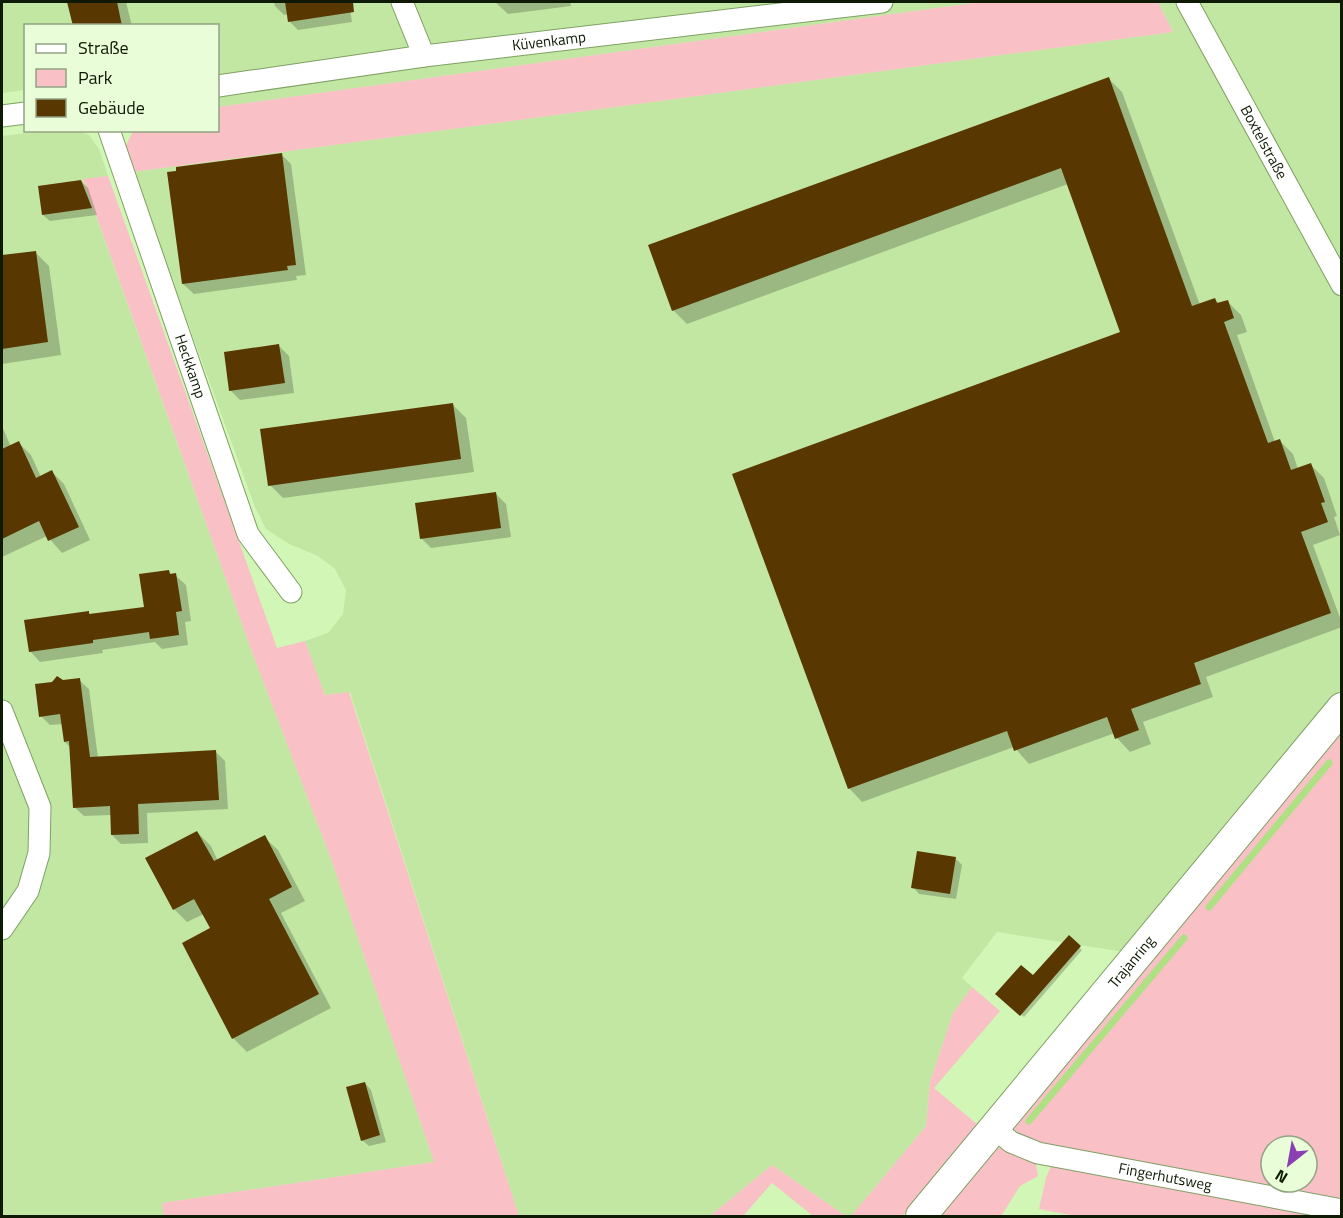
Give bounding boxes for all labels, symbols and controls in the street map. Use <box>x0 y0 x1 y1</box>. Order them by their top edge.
legend <box>24 24 219 132</box>
street label: Küvenkamp <box>511 25 587 57</box>
text: Straße <box>78 34 129 61</box>
text: Park <box>78 64 113 91</box>
text: Gebäude <box>78 94 145 121</box>
street label: Boxtelstraße <box>1235 101 1294 183</box>
street label: Heckkamp <box>169 331 213 402</box>
street label: Trajanring <box>1102 930 1160 993</box>
north arrow <box>1259 1134 1319 1194</box>
street label: Fingerhutsweg <box>1117 1156 1214 1196</box>
text: N <box>1270 1164 1292 1190</box>

